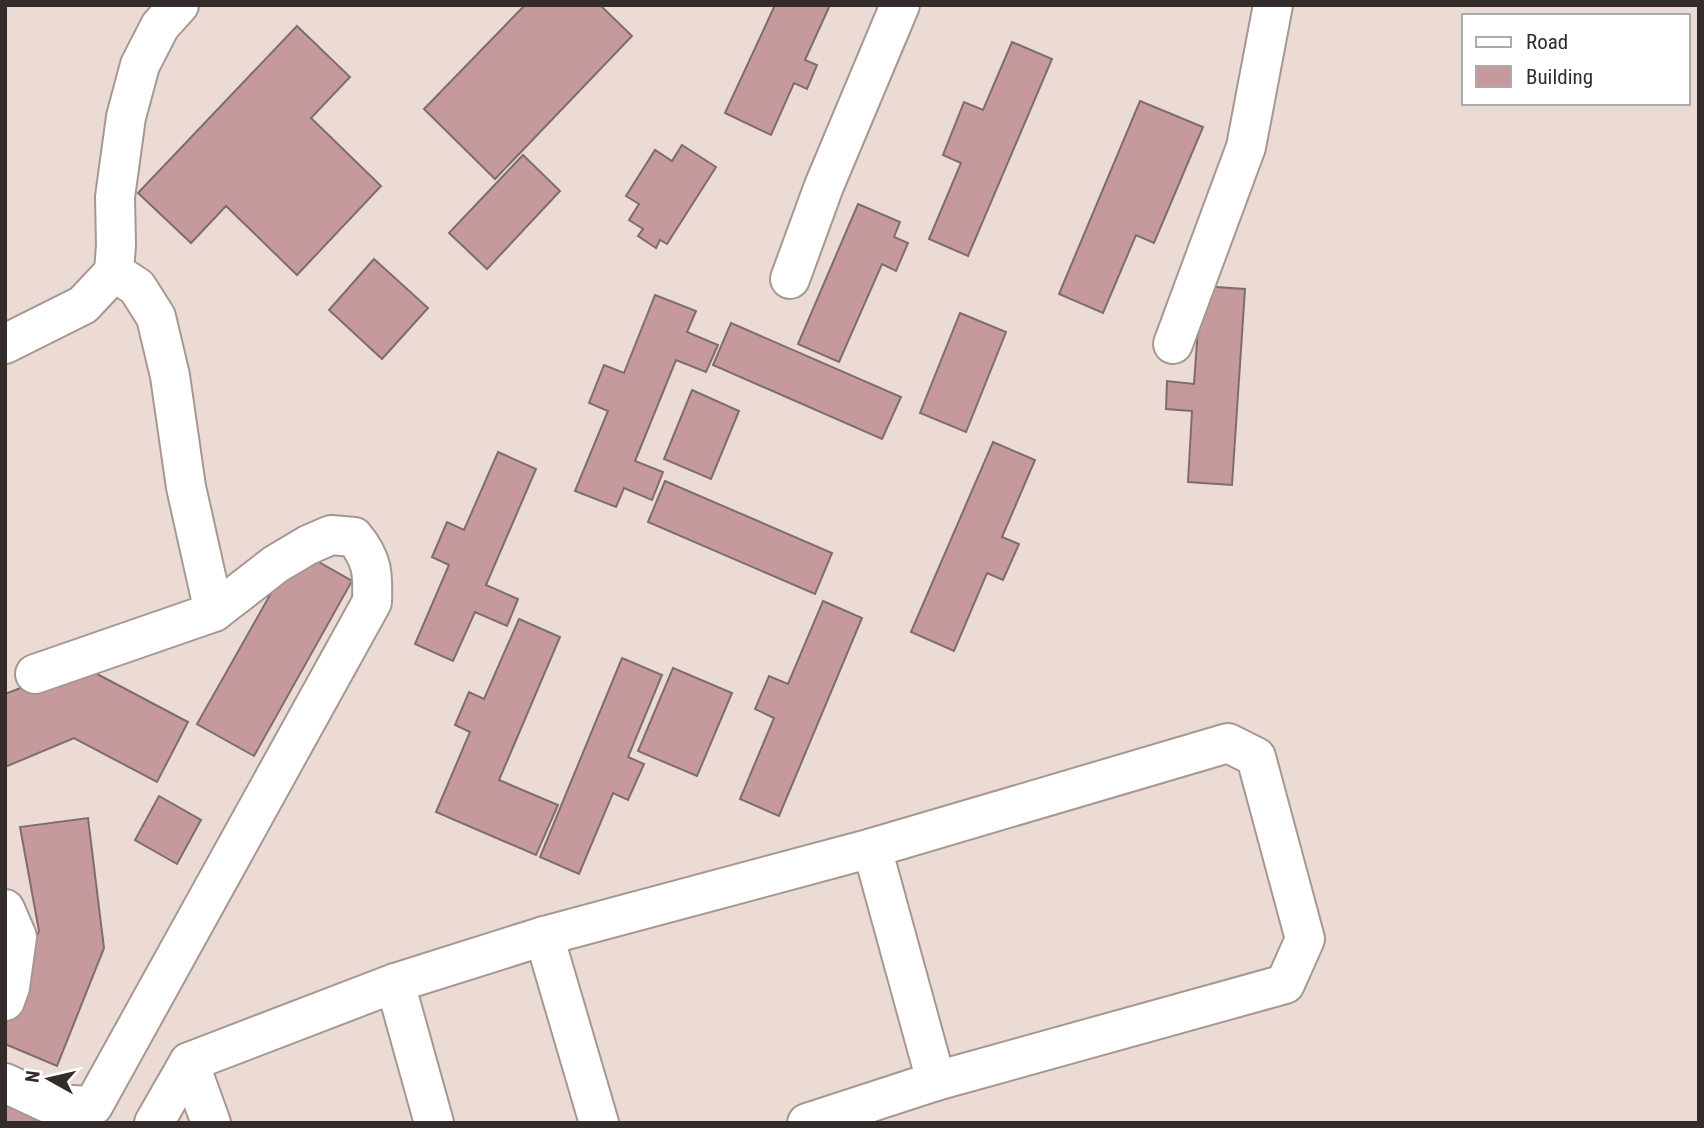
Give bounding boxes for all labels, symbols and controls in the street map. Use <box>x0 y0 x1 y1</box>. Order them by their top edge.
legend <box>1462 14 1690 105</box>
text: Road <box>1526 30 1568 54</box>
text: Building <box>1526 65 1593 89</box>
north arrow <box>14 1044 84 1114</box>
text: N <box>20 1069 45 1084</box>

